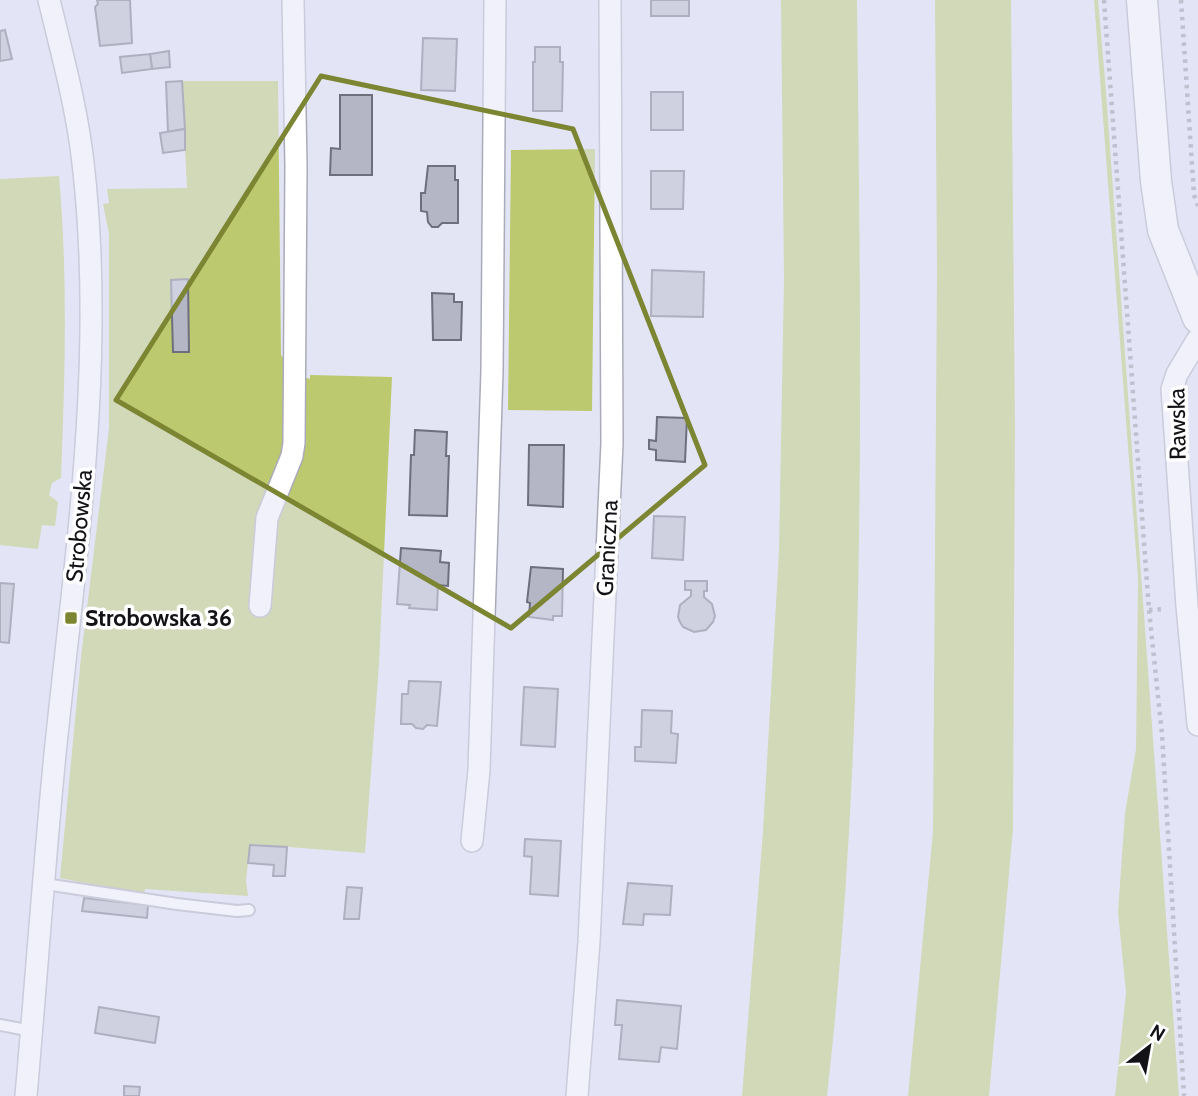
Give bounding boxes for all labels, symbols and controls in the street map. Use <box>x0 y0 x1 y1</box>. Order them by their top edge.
street label: Rawska <box>1162 388 1192 460</box>
street label: Strobowska <box>60 468 98 584</box>
street label: Graniczna <box>590 499 624 597</box>
place label: Strobowska 36 <box>85 604 232 632</box>
marker: Strobowska 36 <box>63 610 79 626</box>
north arrow <box>1114 1012 1184 1082</box>
text: N <box>1146 1020 1169 1046</box>

